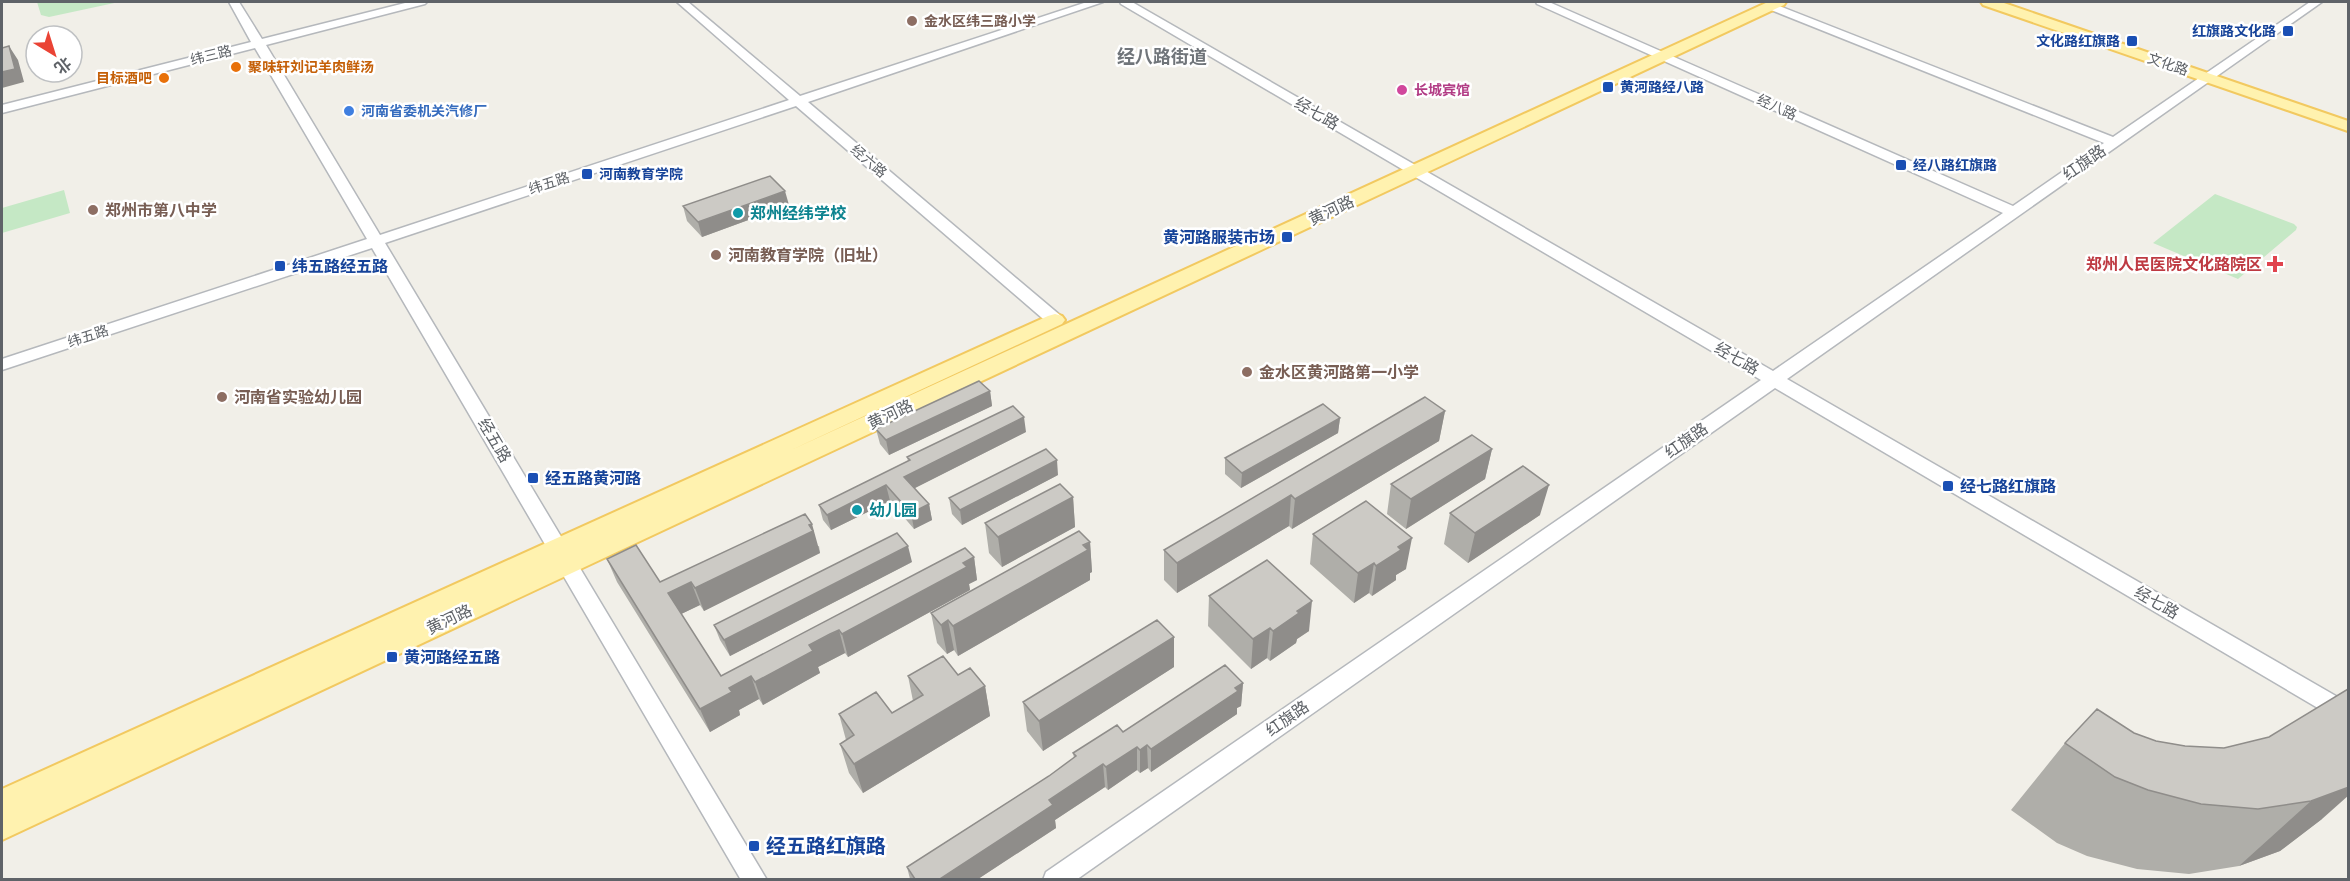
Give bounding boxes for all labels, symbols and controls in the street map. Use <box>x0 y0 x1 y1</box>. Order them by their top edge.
place label: 金水区纬三路小学 <box>924 12 1036 30</box>
marker: 金水区纬三路小学 <box>905 14 919 28</box>
place label: 红旗路文化路 <box>2192 22 2276 40</box>
north arrow <box>24 24 84 84</box>
marker: 红旗路文化路 <box>2281 24 2295 38</box>
place label: 文化路红旗路 <box>2036 32 2120 50</box>
marker: 文化路红旗路 <box>2125 34 2139 48</box>
street label: 纬三路 <box>188 41 234 69</box>
district label: 经八路街道 <box>1117 44 1207 69</box>
street label: 文化路 <box>2145 49 2191 79</box>
text: 北 <box>50 52 76 79</box>
place label: 聚味轩刘记羊肉鲜汤 <box>248 58 374 76</box>
marker: 聚味轩刘记羊肉鲜汤 <box>229 60 243 74</box>
place label: 目标酒吧 <box>96 69 152 87</box>
marker: 目标酒吧 <box>157 71 171 85</box>
place label: 黄河路经八路 <box>1620 78 1704 96</box>
marker: 黄河路经八路 <box>1601 80 1615 94</box>
place label: 长城宾馆 <box>1414 81 1470 99</box>
marker: 长城宾馆 <box>1395 83 1409 97</box>
street label: 经八路 <box>1754 90 1800 124</box>
street label: 经七路 <box>1291 91 1343 135</box>
place label: 河南省委机关汽修厂 <box>361 102 487 120</box>
marker: 河南省委机关汽修厂 <box>342 104 356 118</box>
street label: 红旗路 <box>2058 139 2110 185</box>
street label: 经六路 <box>847 140 891 182</box>
place label: 经八路红旗路 <box>1913 156 1997 174</box>
marker: 经八路红旗路 <box>1894 158 1908 172</box>
place label: 河南教育学院 <box>599 165 683 183</box>
marker: 河南教育学院 <box>580 167 594 181</box>
street label: 纬五路 <box>526 168 572 198</box>
street label: 黄河路 <box>1305 190 1357 230</box>
place label: 郑州市第八中学 <box>105 199 217 221</box>
place label: 郑州经纬学校 <box>750 202 847 224</box>
marker: 郑州市第八中学 <box>86 203 100 217</box>
marker: 郑州经纬学校 <box>731 206 745 220</box>
place label: 黄河路服装市场 <box>1163 226 1275 248</box>
marker: 黄河路服装市场 <box>1280 230 1294 244</box>
place label: 河南教育学院（旧址） <box>728 244 888 266</box>
marker: 河南教育学院（旧址） <box>709 248 723 262</box>
place label: 郑州人民医院文化路院区 <box>2086 253 2262 275</box>
place label: 纬五路经五路 <box>292 255 388 277</box>
marker: 郑州人民医院文化路院区 <box>2266 255 2284 273</box>
marker: 纬五路经五路 <box>273 259 287 273</box>
street label: 纬五路 <box>65 321 111 351</box>
street label: 经七路 <box>1711 336 1763 380</box>
place label: 金水区黄河路第一小学 <box>1259 361 1419 383</box>
marker: 金水区黄河路第一小学 <box>1240 365 1254 379</box>
place label: 河南省实验幼儿园 <box>234 386 362 408</box>
marker: 河南省实验幼儿园 <box>215 390 229 404</box>
street label: 黄河路 <box>864 394 916 434</box>
street label: 经五路 <box>473 414 517 466</box>
street label: 红旗路 <box>1660 417 1712 463</box>
place label: 经五路黄河路 <box>545 467 641 489</box>
marker: 经五路黄河路 <box>526 471 540 485</box>
place label: 经七路红旗路 <box>1960 475 2056 497</box>
marker: 经七路红旗路 <box>1941 479 1955 493</box>
place label: 幼儿园 <box>869 499 917 521</box>
marker: 幼儿园 <box>850 503 864 517</box>
street label: 经七路 <box>2131 580 2183 624</box>
street label: 黄河路 <box>423 599 475 639</box>
place label: 黄河路经五路 <box>404 646 500 668</box>
marker: 黄河路经五路 <box>385 650 399 664</box>
street label: 红旗路 <box>1261 695 1313 741</box>
place label: 经五路红旗路 <box>766 832 886 859</box>
marker: 经五路红旗路 <box>747 839 761 853</box>

